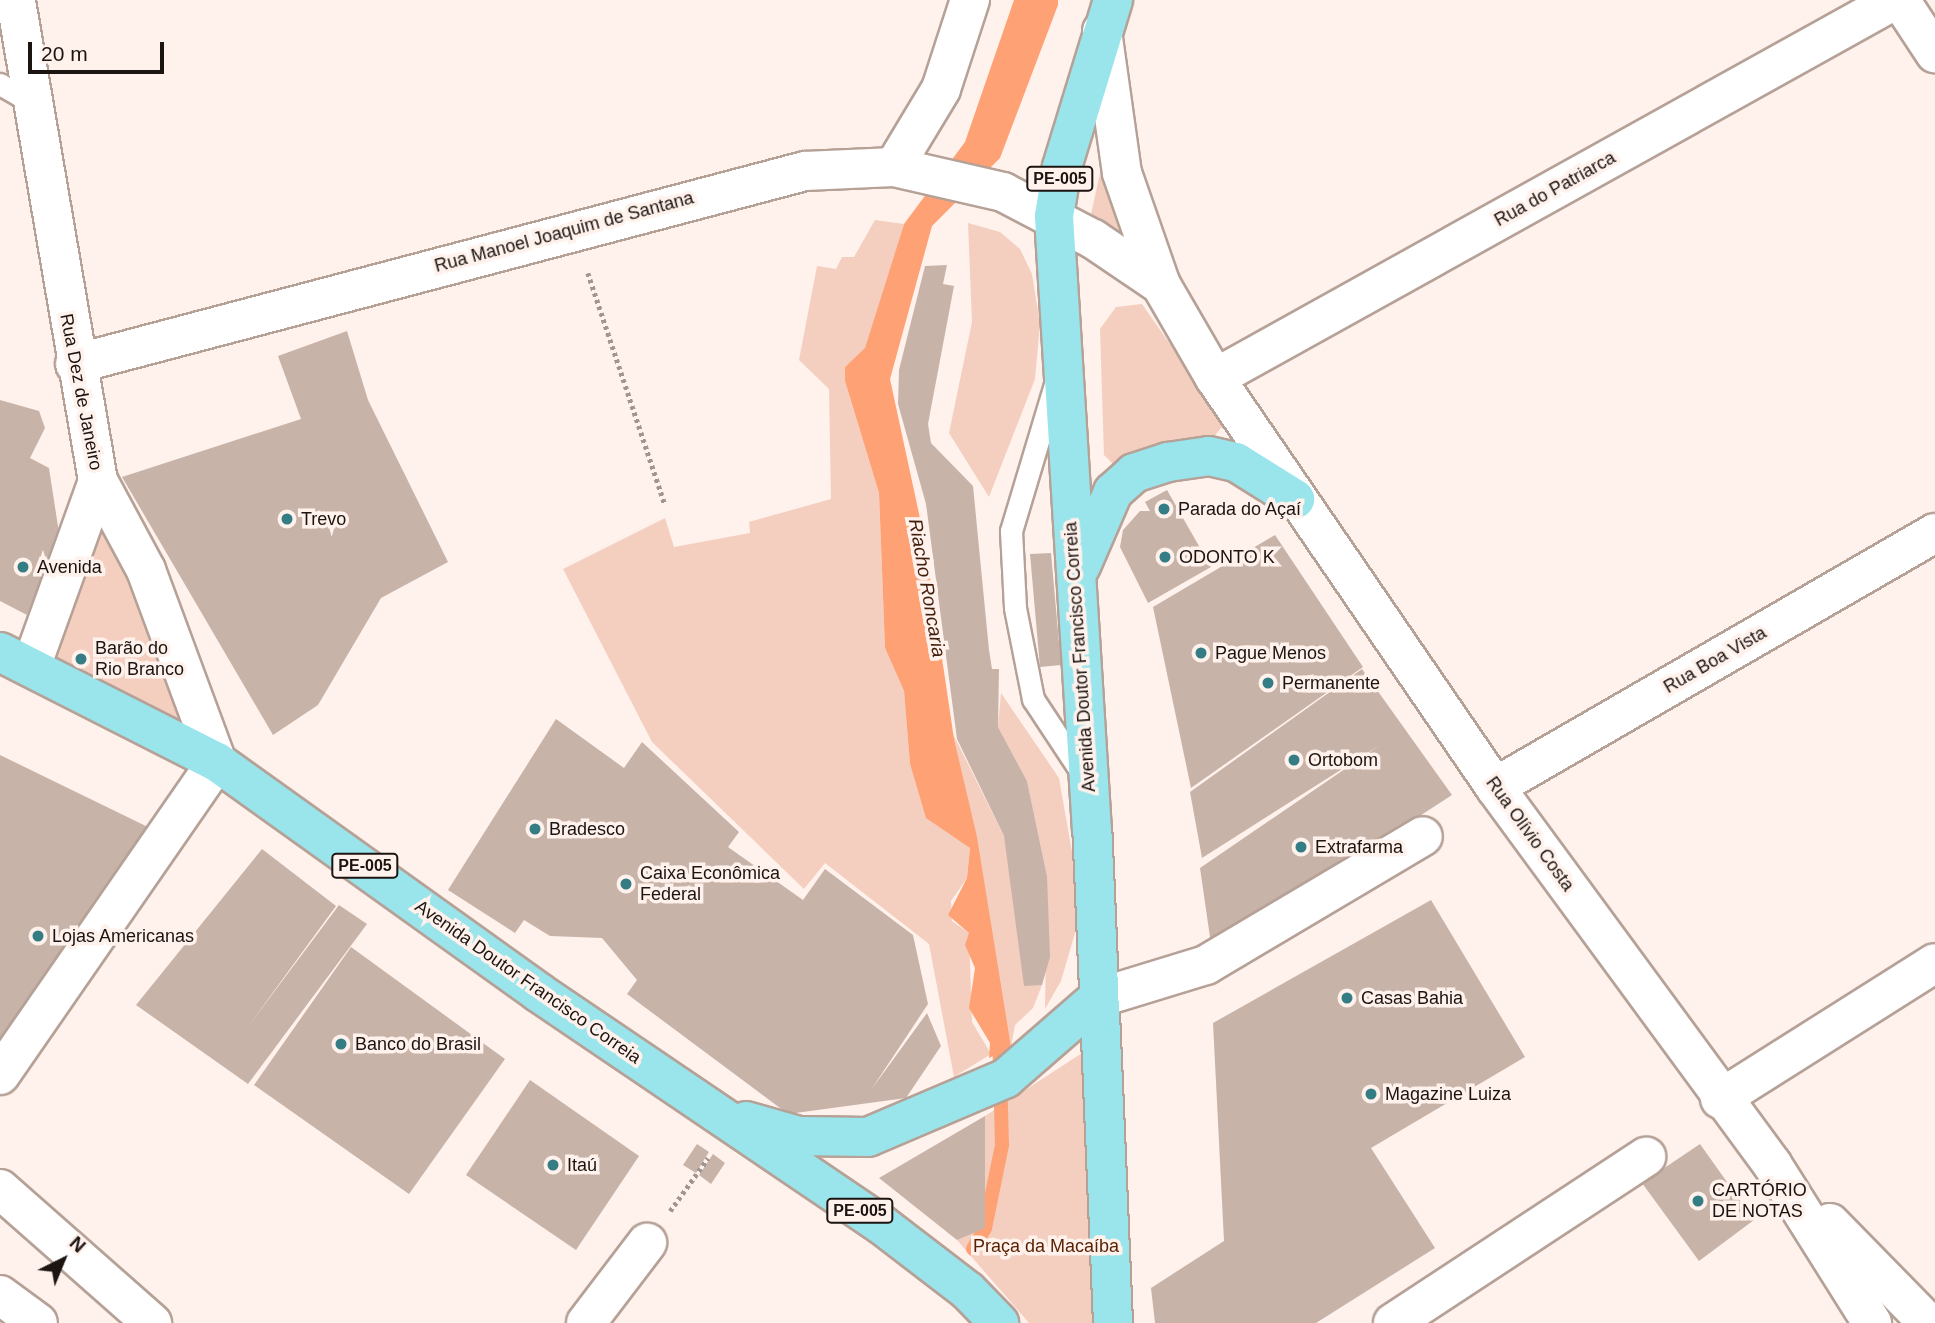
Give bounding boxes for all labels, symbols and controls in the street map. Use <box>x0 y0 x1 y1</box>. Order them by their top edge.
scale bar <box>32 28 168 72</box>
text: 20 m <box>41 42 88 65</box>
street label: Rua do Patriarca <box>1491 147 1619 231</box>
road number: PE-005 <box>1025 167 1095 192</box>
street label: Rua Manoel Joaquim de Santana <box>432 187 696 277</box>
street label: Rua Dez de Janeiro <box>55 312 107 472</box>
place label: Parada do Açaí <box>1178 498 1302 520</box>
marker: Parada do Açaí <box>1156 501 1172 517</box>
place label: Trevo <box>301 508 346 530</box>
marker: Trevo <box>279 511 295 527</box>
water label: Riacho Roncaria <box>904 517 950 659</box>
street label: Avenida Doutor Francisco Correia <box>1060 521 1100 793</box>
place label: ODONTO K <box>1179 546 1275 568</box>
marker: ODONTO K <box>1157 549 1173 565</box>
place label: Avenida <box>37 556 102 578</box>
marker: Avenida <box>15 559 31 575</box>
street label: Rua Boa Vista <box>1660 622 1770 698</box>
place label: Barão do Rio Branco <box>95 638 184 680</box>
place label: Pague Menos <box>1215 642 1326 664</box>
marker: Pague Menos <box>1193 645 1209 661</box>
marker: Barão do Rio Branco <box>73 651 89 667</box>
place label: Permanente <box>1282 672 1380 694</box>
marker: Permanente <box>1260 675 1276 691</box>
place label: Ortobom <box>1308 749 1378 771</box>
marker: Ortobom <box>1286 752 1302 768</box>
street label: Rua Olívio Costa <box>1481 773 1579 895</box>
place label: Bradesco <box>549 818 625 840</box>
marker: Bradesco <box>527 821 543 837</box>
place label: Extrafarma <box>1315 836 1403 858</box>
marker: Extrafarma <box>1293 839 1309 855</box>
road number: PE-005 <box>330 853 400 878</box>
place label: Caixa Econômica Federal <box>640 863 780 906</box>
marker: Caixa Econômica Federal <box>618 876 634 892</box>
street label: Avenida Doutor Francisco Correia <box>411 895 645 1069</box>
place label: Lojas Americanas <box>52 925 195 947</box>
marker: Lojas Americanas <box>30 928 46 944</box>
place label: Casas Bahia <box>1361 987 1463 1009</box>
marker: Casas Bahia <box>1339 990 1355 1006</box>
place label: Banco do Brasil <box>355 1033 481 1055</box>
marker: Banco do Brasil <box>333 1036 349 1052</box>
place label: Magazine Luiza <box>1385 1083 1511 1105</box>
marker: Magazine Luiza <box>1363 1086 1379 1102</box>
place label: Itaú <box>567 1154 597 1176</box>
marker: Itaú <box>545 1157 561 1173</box>
place label: CARTÓRIO DE NOTAS <box>1712 1180 1807 1222</box>
marker: CARTÓRIO DE NOTAS <box>1690 1193 1706 1209</box>
road number: PE-005 <box>825 1198 895 1224</box>
north arrow <box>28 1225 98 1295</box>
text: N <box>65 1232 90 1257</box>
park label: Praça da Macaíba <box>973 1235 1119 1257</box>

